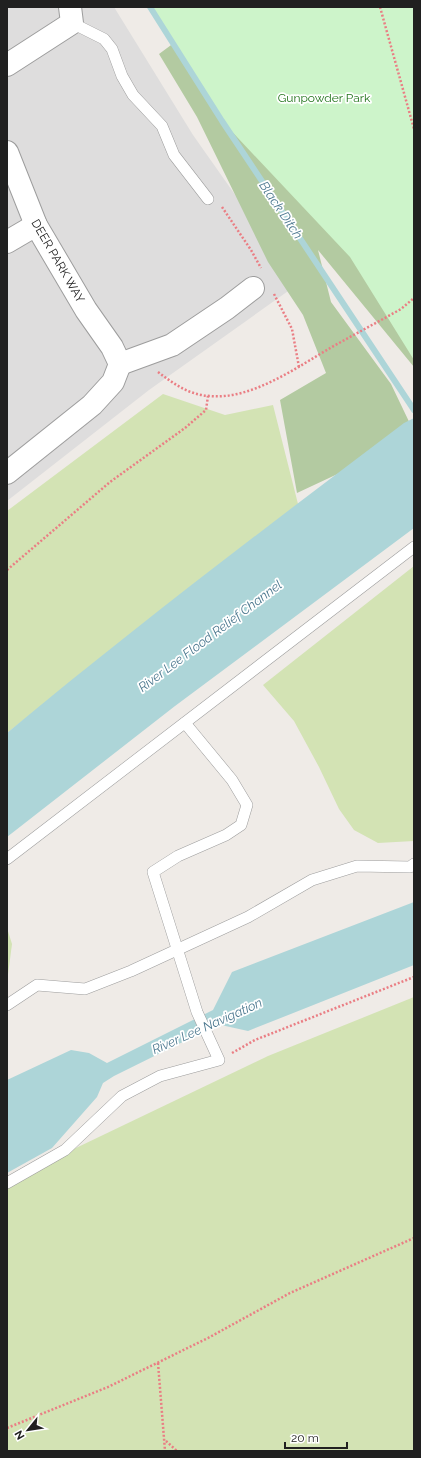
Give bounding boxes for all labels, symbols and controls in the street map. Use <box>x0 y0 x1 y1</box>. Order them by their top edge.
park label: Gunpowder Park <box>278 91 371 105</box>
water label: Black Ditch <box>256 178 306 242</box>
street label: DEER PARK WAY <box>28 217 88 305</box>
water label: River Lee Flood Relief Channel <box>135 577 285 695</box>
water label: River Lee Navigation <box>150 995 264 1057</box>
north arrow <box>8 1410 48 1450</box>
scale bar <box>285 1424 347 1450</box>
text: N <box>12 1428 28 1442</box>
text: 20 m <box>291 1431 319 1445</box>

